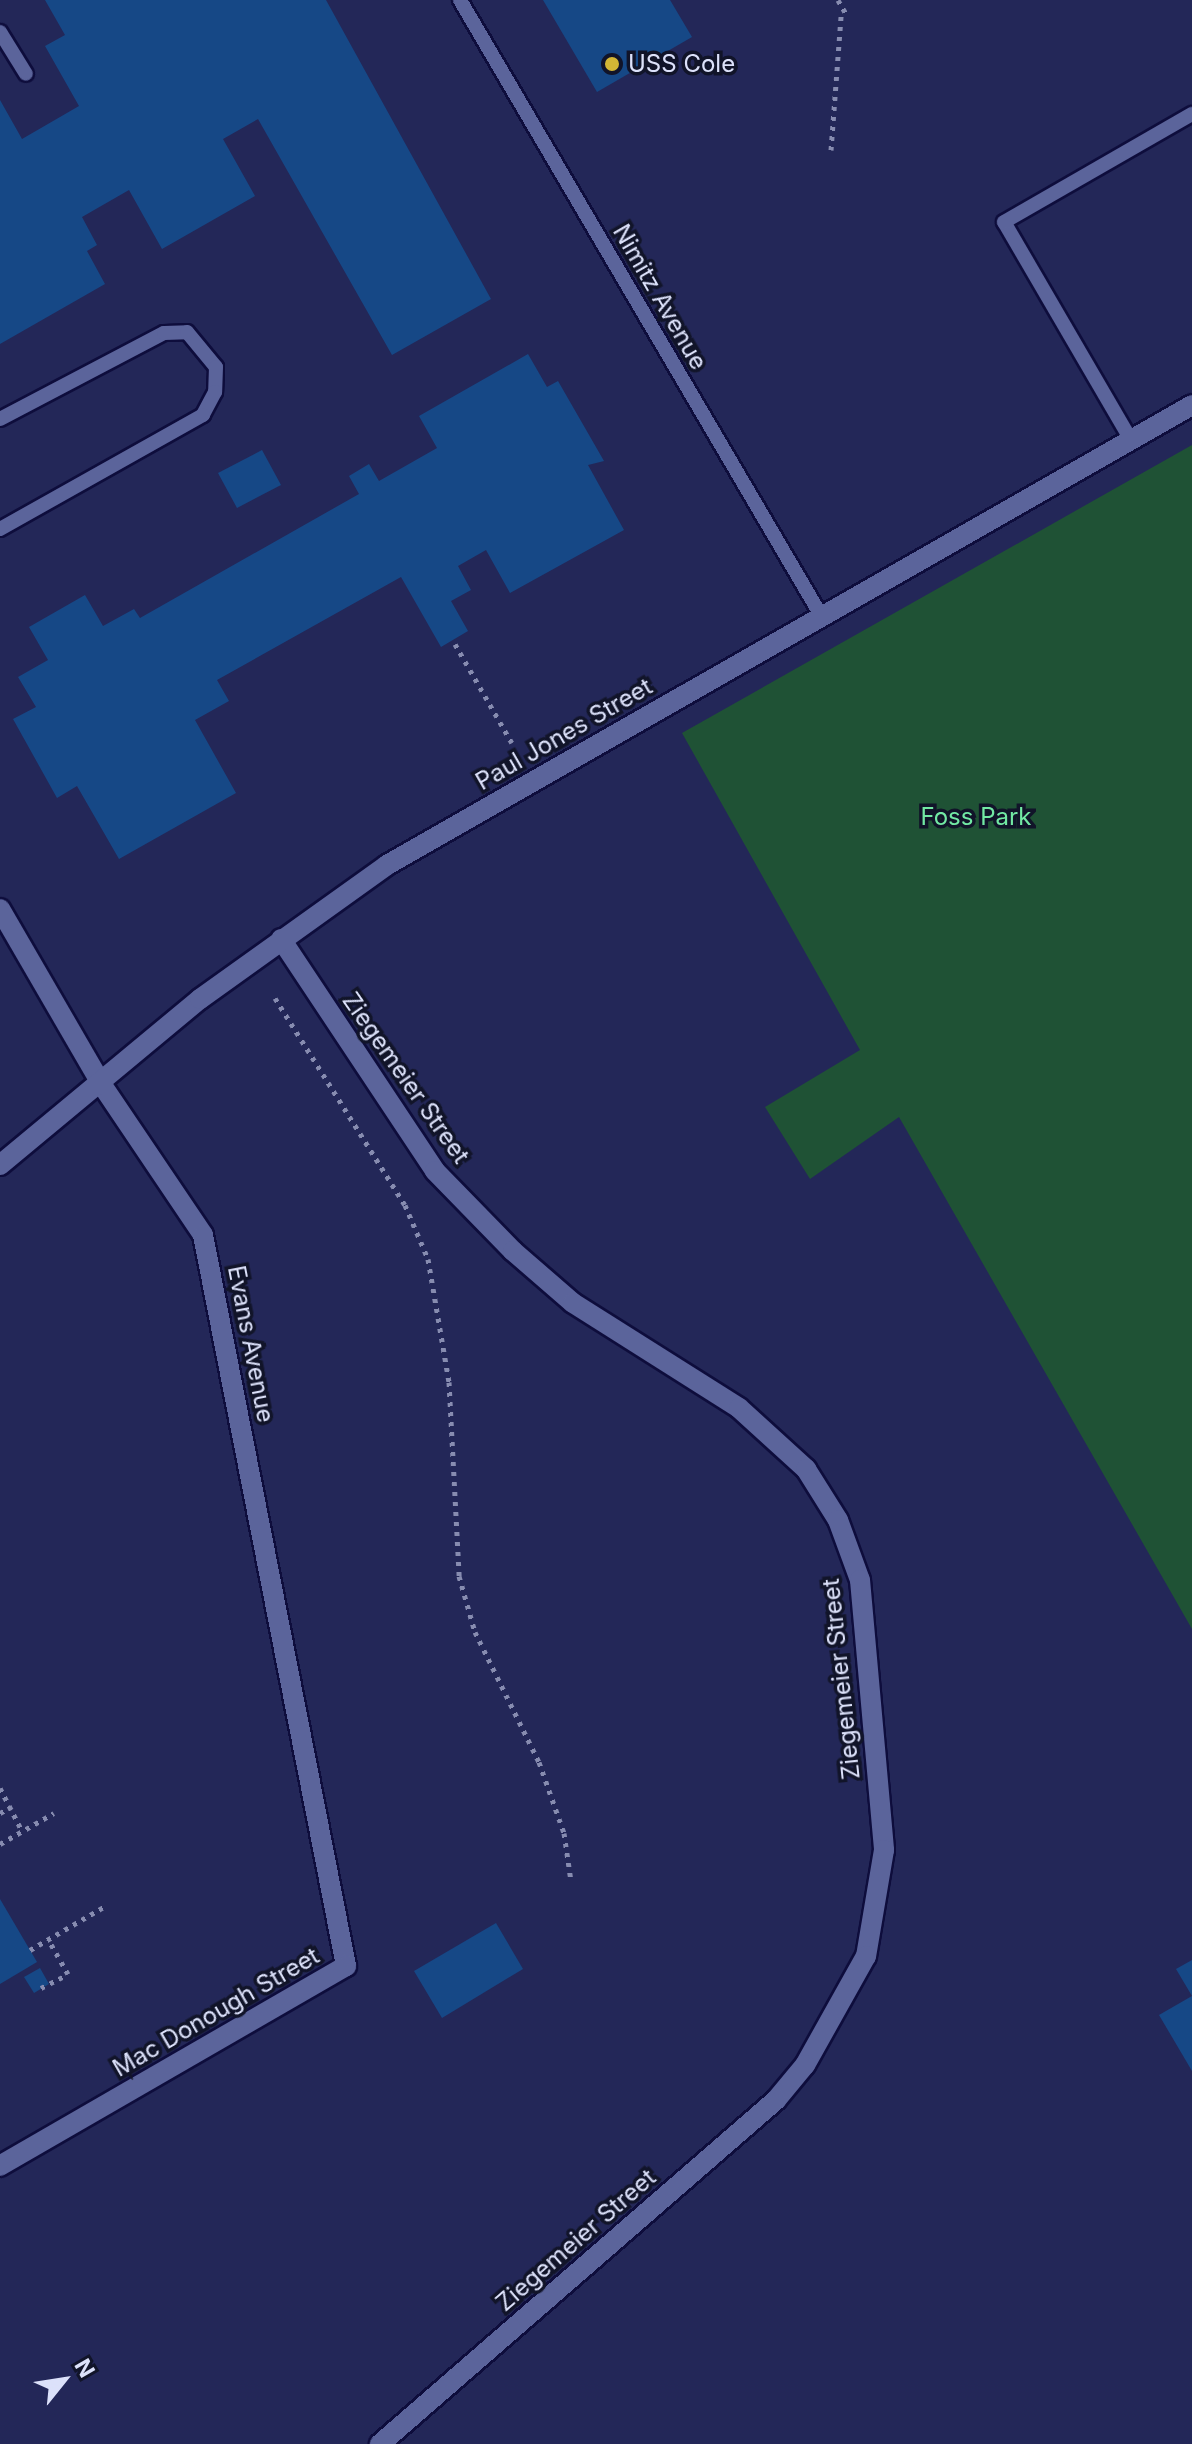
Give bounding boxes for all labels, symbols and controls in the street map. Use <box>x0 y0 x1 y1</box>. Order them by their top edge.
place label: USS Cole <box>628 50 735 78</box>
marker: USS Cole <box>603 55 621 73</box>
street label: Nimitz Avenue <box>607 219 713 375</box>
street label: Paul Jones Street <box>471 672 657 796</box>
park label: Foss Park <box>920 803 1032 831</box>
street label: Ziegemeier Street <box>336 987 476 1169</box>
street label: Evans Avenue <box>222 1263 280 1425</box>
street label: Ziegemeier Street <box>816 1577 866 1781</box>
street label: Mac Donough Street <box>108 1941 324 2083</box>
street label: Ziegemeier Street <box>490 2163 662 2317</box>
north arrow <box>24 2340 104 2420</box>
text: N <box>69 2354 100 2382</box>

